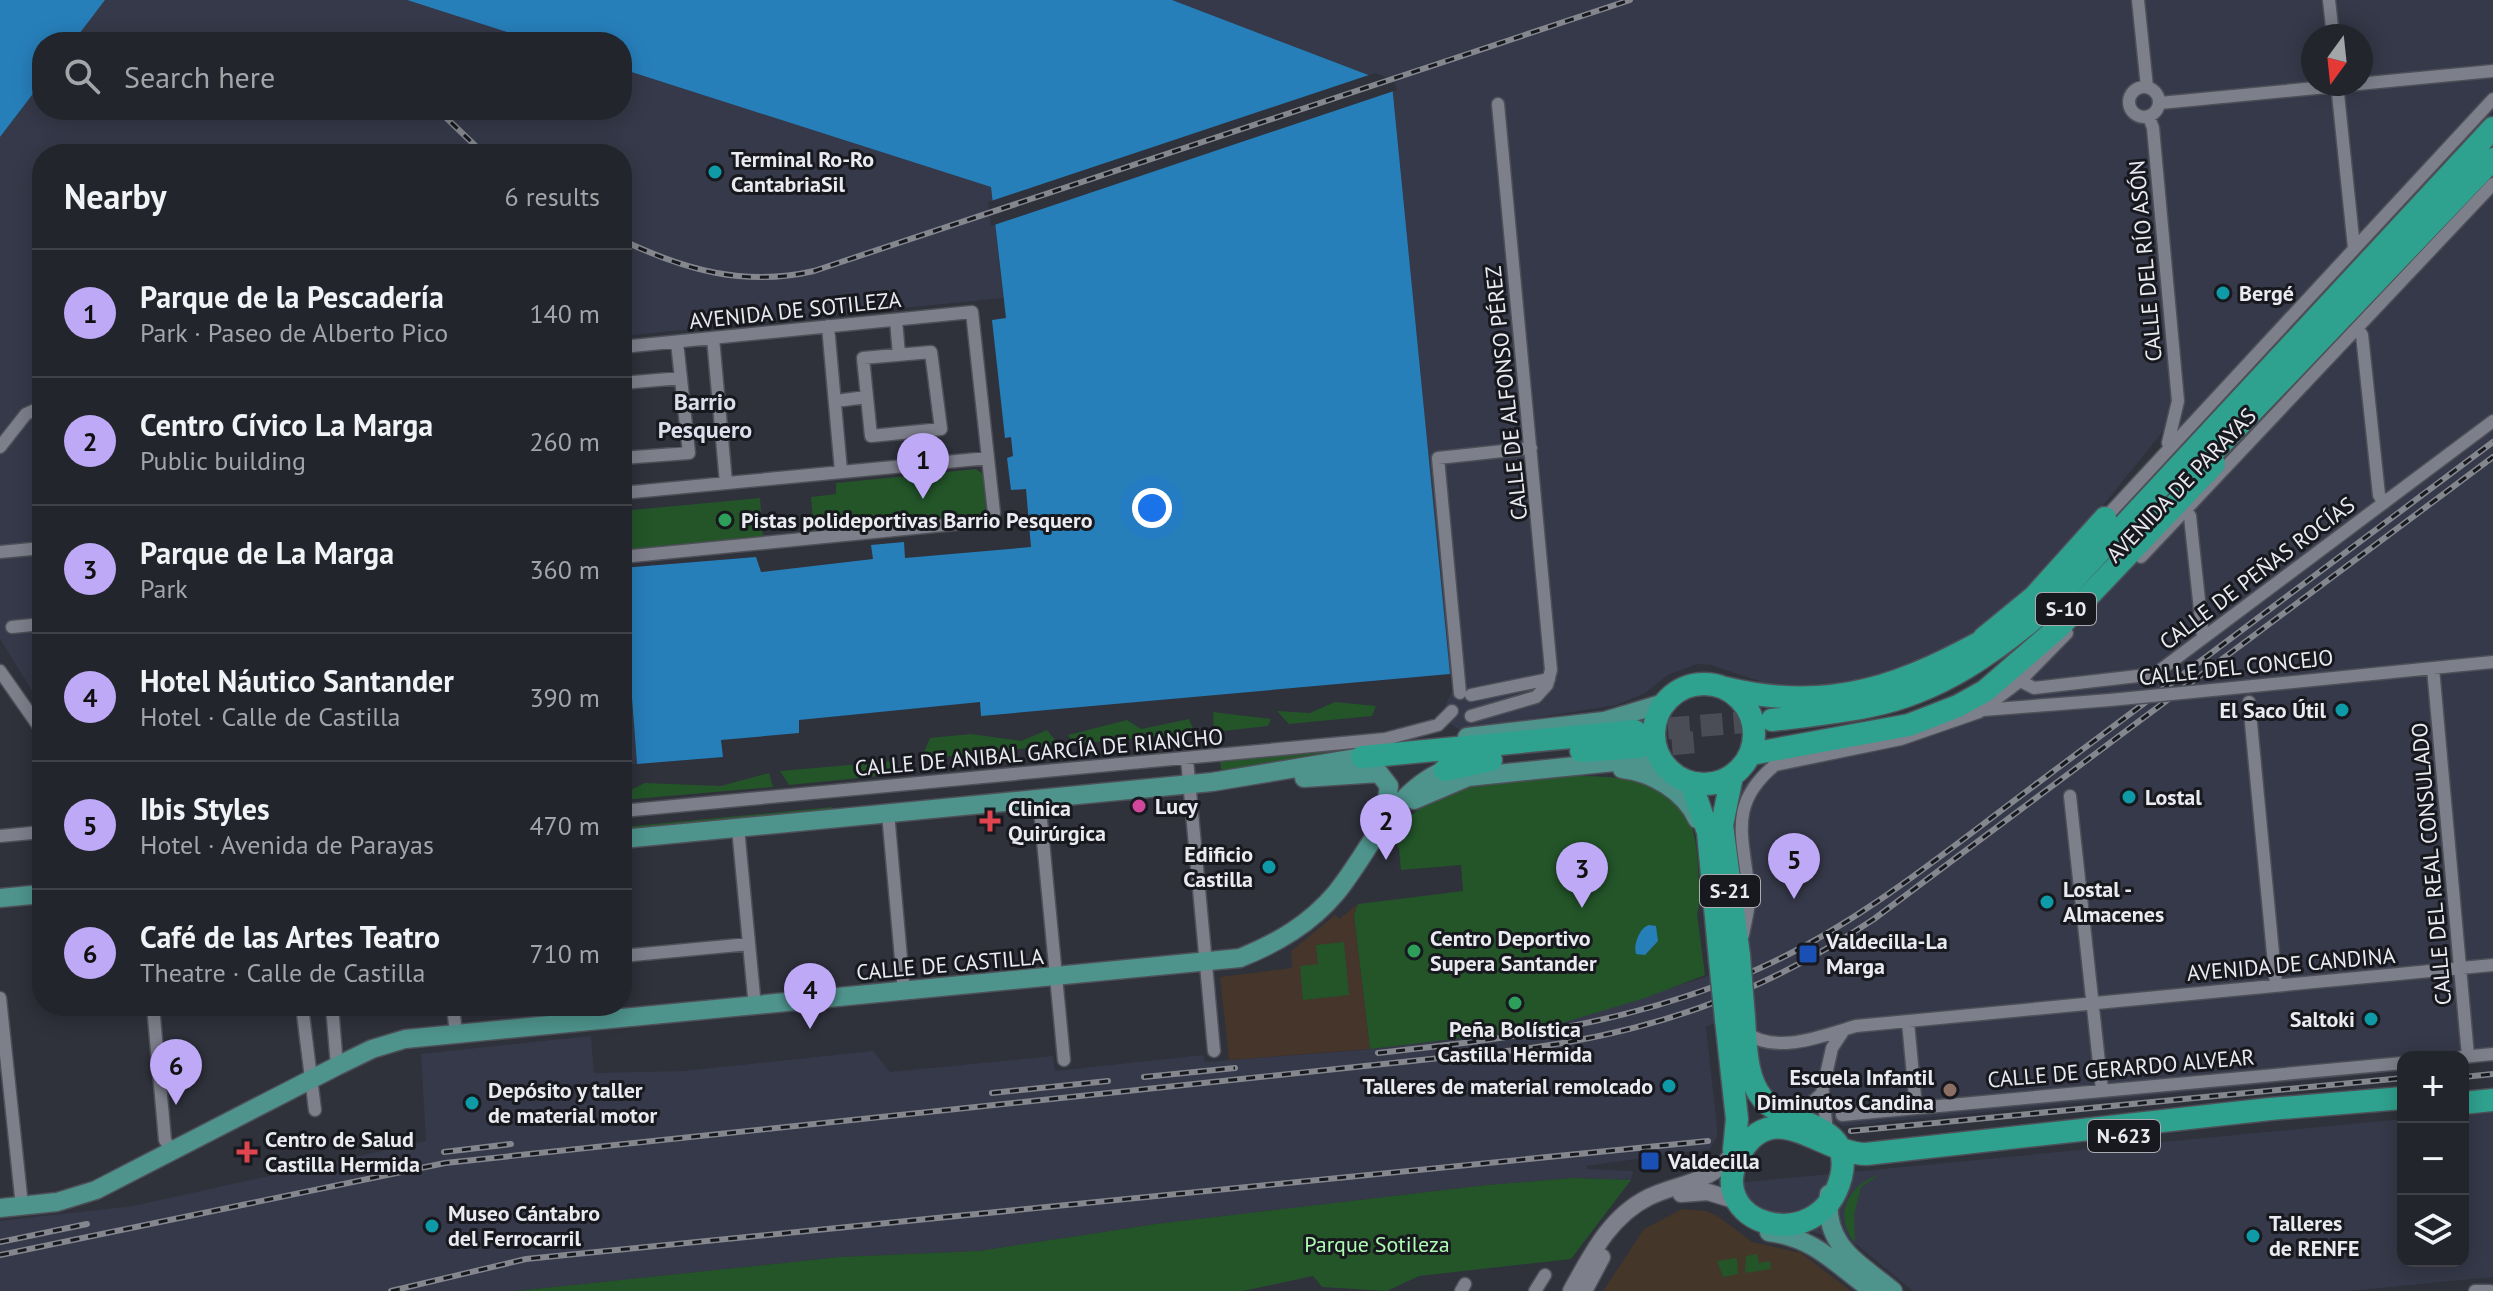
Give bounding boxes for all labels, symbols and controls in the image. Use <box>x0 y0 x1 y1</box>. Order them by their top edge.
north arrow <box>2301 24 2373 96</box>
search box <box>32 32 632 120</box>
icon: search <box>60 54 104 98</box>
text: Search here <box>124 57 275 96</box>
place label: Terminal Ro-Ro CantabriaSil <box>731 145 874 198</box>
street label: CALLE DEL RÍO ASÓN <box>2122 159 2168 363</box>
marker: Terminal Ro-Ro CantabriaSil <box>706 163 724 181</box>
text: Nearby <box>64 174 166 218</box>
text: 6 results <box>505 180 600 213</box>
street label: CALLE DE ALFONSO PÉREZ <box>1479 264 1533 522</box>
text: Parque de la Pescadería <box>140 277 444 316</box>
place label: Bergé <box>2239 279 2294 307</box>
marker: Bergé <box>2214 284 2232 302</box>
street label: AVENIDA DE SOTILEZA <box>688 285 903 335</box>
text: 1 <box>83 297 97 330</box>
text: 140 m <box>529 297 600 330</box>
text: Park · Paseo de Alberto Pico <box>140 316 448 349</box>
district label: Barrio Pesquero <box>658 386 752 445</box>
street label: AVENIDA DE PARAYAS <box>2100 402 2262 568</box>
text: Centro Cívico La Marga <box>140 405 433 444</box>
text: 2 <box>83 425 97 458</box>
text: 260 m <box>529 425 600 458</box>
pin: 1 <box>897 433 949 499</box>
text: Public building <box>140 444 306 477</box>
your location <box>1132 488 1172 528</box>
street label: CALLE DE PEÑAS ROCÍAS <box>2154 490 2360 656</box>
place label: Pistas polideportivas Barrio Pesquero <box>741 506 1093 534</box>
marker: Pistas polideportivas Barrio Pesquero <box>716 511 734 529</box>
text: Parque de La Marga <box>140 533 394 572</box>
text: 3 <box>83 553 97 586</box>
text: 360 m <box>529 553 600 586</box>
text: Park <box>140 572 188 605</box>
road number: S-10 <box>2036 593 2096 625</box>
street label: CALLE DEL CONCEJO <box>2137 643 2335 691</box>
text: Hotel Náutico Santander <box>140 661 454 700</box>
text: 4 <box>83 681 97 714</box>
text: 390 m <box>529 681 600 714</box>
place label: El Saco Útil <box>2220 696 2327 724</box>
text: Hotel · Calle de Castilla <box>140 700 400 733</box>
marker: El Saco Útil <box>2333 701 2351 719</box>
street label: CALLE DE ANIBAL GARCÍA DE RIANCHO <box>854 722 1224 782</box>
street label: CALLE DEL REAL CONSULADO <box>2405 722 2457 1006</box>
place label: Lostal <box>2145 783 2202 811</box>
marker: Lostal <box>2120 788 2138 806</box>
text: Ibis Styles <box>140 789 270 828</box>
place label: Lucy <box>1155 792 1198 820</box>
place label: Clinica Quirúrgica <box>1008 794 1106 847</box>
pin: 2 <box>1360 794 1412 860</box>
marker: Lucy <box>1130 797 1148 815</box>
text: 5 <box>83 809 97 842</box>
text: 470 m <box>529 809 600 842</box>
marker: Clinica Quirúrgica <box>979 810 1001 832</box>
text: Hotel · Avenida de Parayas <box>140 828 434 861</box>
pin: 5 <box>1768 833 1820 899</box>
place label: Edificio Castilla <box>1183 840 1253 893</box>
pin: 3 <box>1556 842 1608 908</box>
marker: Edificio Castilla <box>1260 858 1278 876</box>
road number: S-21 <box>1700 875 1760 907</box>
place label: Lostal - Almacenes <box>2063 875 2164 928</box>
marker: Lostal - Almacenes <box>2038 893 2056 911</box>
text: Café de las Artes Teatro <box>140 917 440 956</box>
place label: Centro Deportivo Supera Santander <box>1430 924 1597 977</box>
place label: Valdecilla-La Marga <box>1825 927 1948 980</box>
text: 6 <box>83 937 97 970</box>
text: 710 m <box>529 937 600 970</box>
street label: AVENIDA DE CANDINA <box>2186 941 2397 987</box>
street label: CALLE DE CASTILLA <box>855 942 1045 986</box>
marker: Centro Deportivo Supera Santander <box>1405 942 1423 960</box>
marker: Valdecilla-La Marga <box>1797 943 1819 965</box>
text: Theatre · Calle de Castilla <box>140 956 425 989</box>
pin: 4 <box>784 963 836 1029</box>
marker: Peña Bolística Castilla Hermida <box>1506 994 1524 1012</box>
place label: Saltoki <box>2290 1005 2355 1033</box>
marker: Saltoki <box>2362 1010 2380 1028</box>
place label: Peña Bolística Castilla Hermida <box>1438 1015 1593 1068</box>
pin: 6 <box>150 1039 202 1105</box>
street label: CALLE DE GERARDO ALVEAR <box>1986 1042 2256 1094</box>
map controls <box>2397 1051 2469 1267</box>
button: + <box>2397 1051 2469 1123</box>
place label: Escuela Infantil Diminutos Candina <box>1757 1063 1935 1116</box>
place label: Talleres de material remolcado <box>1362 1072 1653 1100</box>
place label: Depósito y taller de material motor <box>488 1076 657 1129</box>
marker: Talleres de material remolcado <box>1660 1077 1678 1095</box>
marker: Escuela Infantil Diminutos Candina <box>1941 1081 1959 1099</box>
marker: Depósito y taller de material motor <box>463 1094 481 1112</box>
road number: N-623 <box>2088 1120 2160 1152</box>
button: − <box>2397 1123 2469 1195</box>
place label: Centro de Salud Castilla Hermida <box>265 1125 420 1178</box>
marker: Centro de Salud Castilla Hermida <box>236 1141 258 1163</box>
place label: Valdecilla <box>1667 1147 1760 1175</box>
marker: Valdecilla <box>1639 1150 1661 1172</box>
button: layers <box>2397 1195 2469 1267</box>
place label: Museo Cántabro del Ferrocarril <box>448 1199 600 1252</box>
place label: Talleres de RENFE <box>2269 1209 2359 1262</box>
marker: Museo Cántabro del Ferrocarril <box>423 1217 441 1235</box>
marker: Talleres de RENFE <box>2244 1227 2262 1245</box>
park label: Parque Sotileza <box>1304 1230 1450 1258</box>

